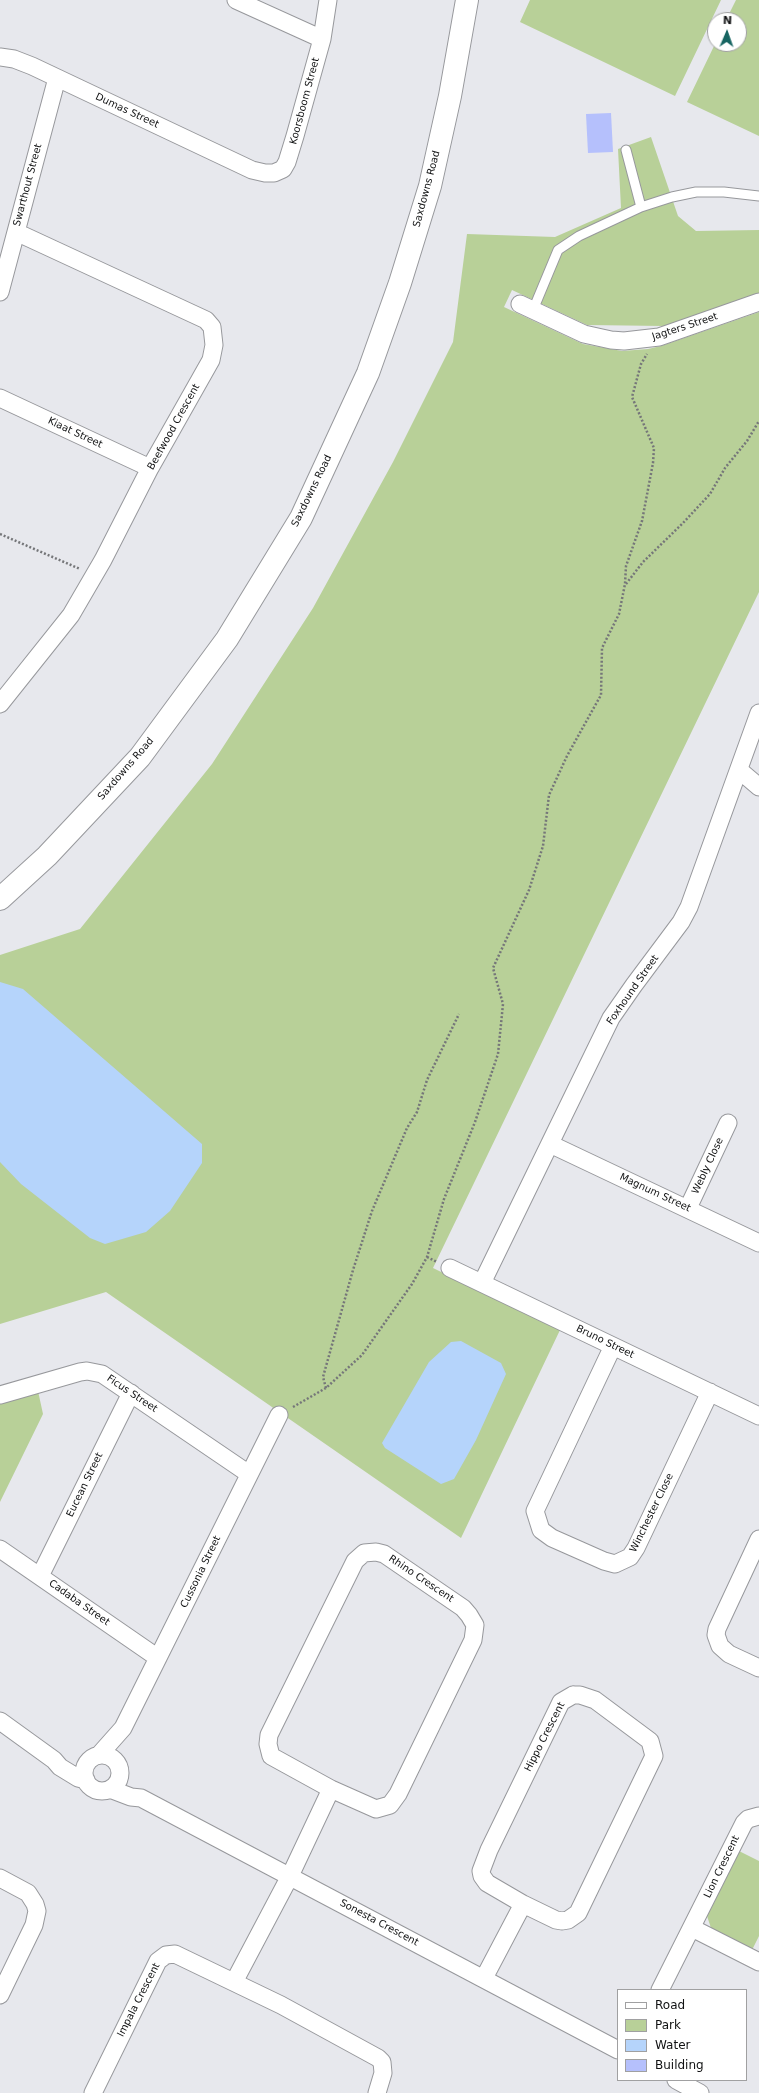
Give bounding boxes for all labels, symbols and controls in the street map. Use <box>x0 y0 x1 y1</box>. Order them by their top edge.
north arrow <box>707 12 747 52</box>
text: N <box>723 14 732 27</box>
street label: Koorsboom Street <box>288 56 322 146</box>
street label: Dumas Street <box>93 91 161 131</box>
street label: Swarthout Street <box>11 142 45 228</box>
street label: Saxdowns Road <box>411 149 443 229</box>
street label: Jagters Street <box>651 311 719 343</box>
street label: Beefwood Crescent <box>145 382 203 472</box>
street label: Kiaat Street <box>46 415 104 451</box>
street label: Saxdowns Road <box>289 453 335 529</box>
street label: Saxdowns Road <box>96 735 156 803</box>
street label: Foxhound Street <box>605 953 661 1027</box>
street label: Webly Close <box>690 1136 726 1196</box>
street label: Magnum Street <box>618 1171 692 1215</box>
street label: Bruno Street <box>574 1323 636 1361</box>
street label: Ficus Street <box>104 1373 160 1415</box>
street label: Eucean Street <box>64 1451 106 1519</box>
street label: Winchester Close <box>628 1471 676 1555</box>
street label: Cussonia Street <box>178 1534 224 1610</box>
street label: Rhino Crescent <box>386 1553 456 1605</box>
street label: Cadaba Street <box>46 1578 112 1628</box>
street label: Hippo Crescent <box>522 1700 568 1774</box>
street label: Lion Crescent <box>702 1834 742 1900</box>
street label: Sonesta Crescent <box>338 1897 420 1949</box>
street label: Impala Crescent <box>115 1961 163 2039</box>
legend <box>617 1989 747 2081</box>
text: Road <box>655 1998 685 2012</box>
text: Park <box>655 2018 681 2032</box>
text: Water <box>655 2038 690 2052</box>
text: Building <box>655 2058 704 2072</box>

